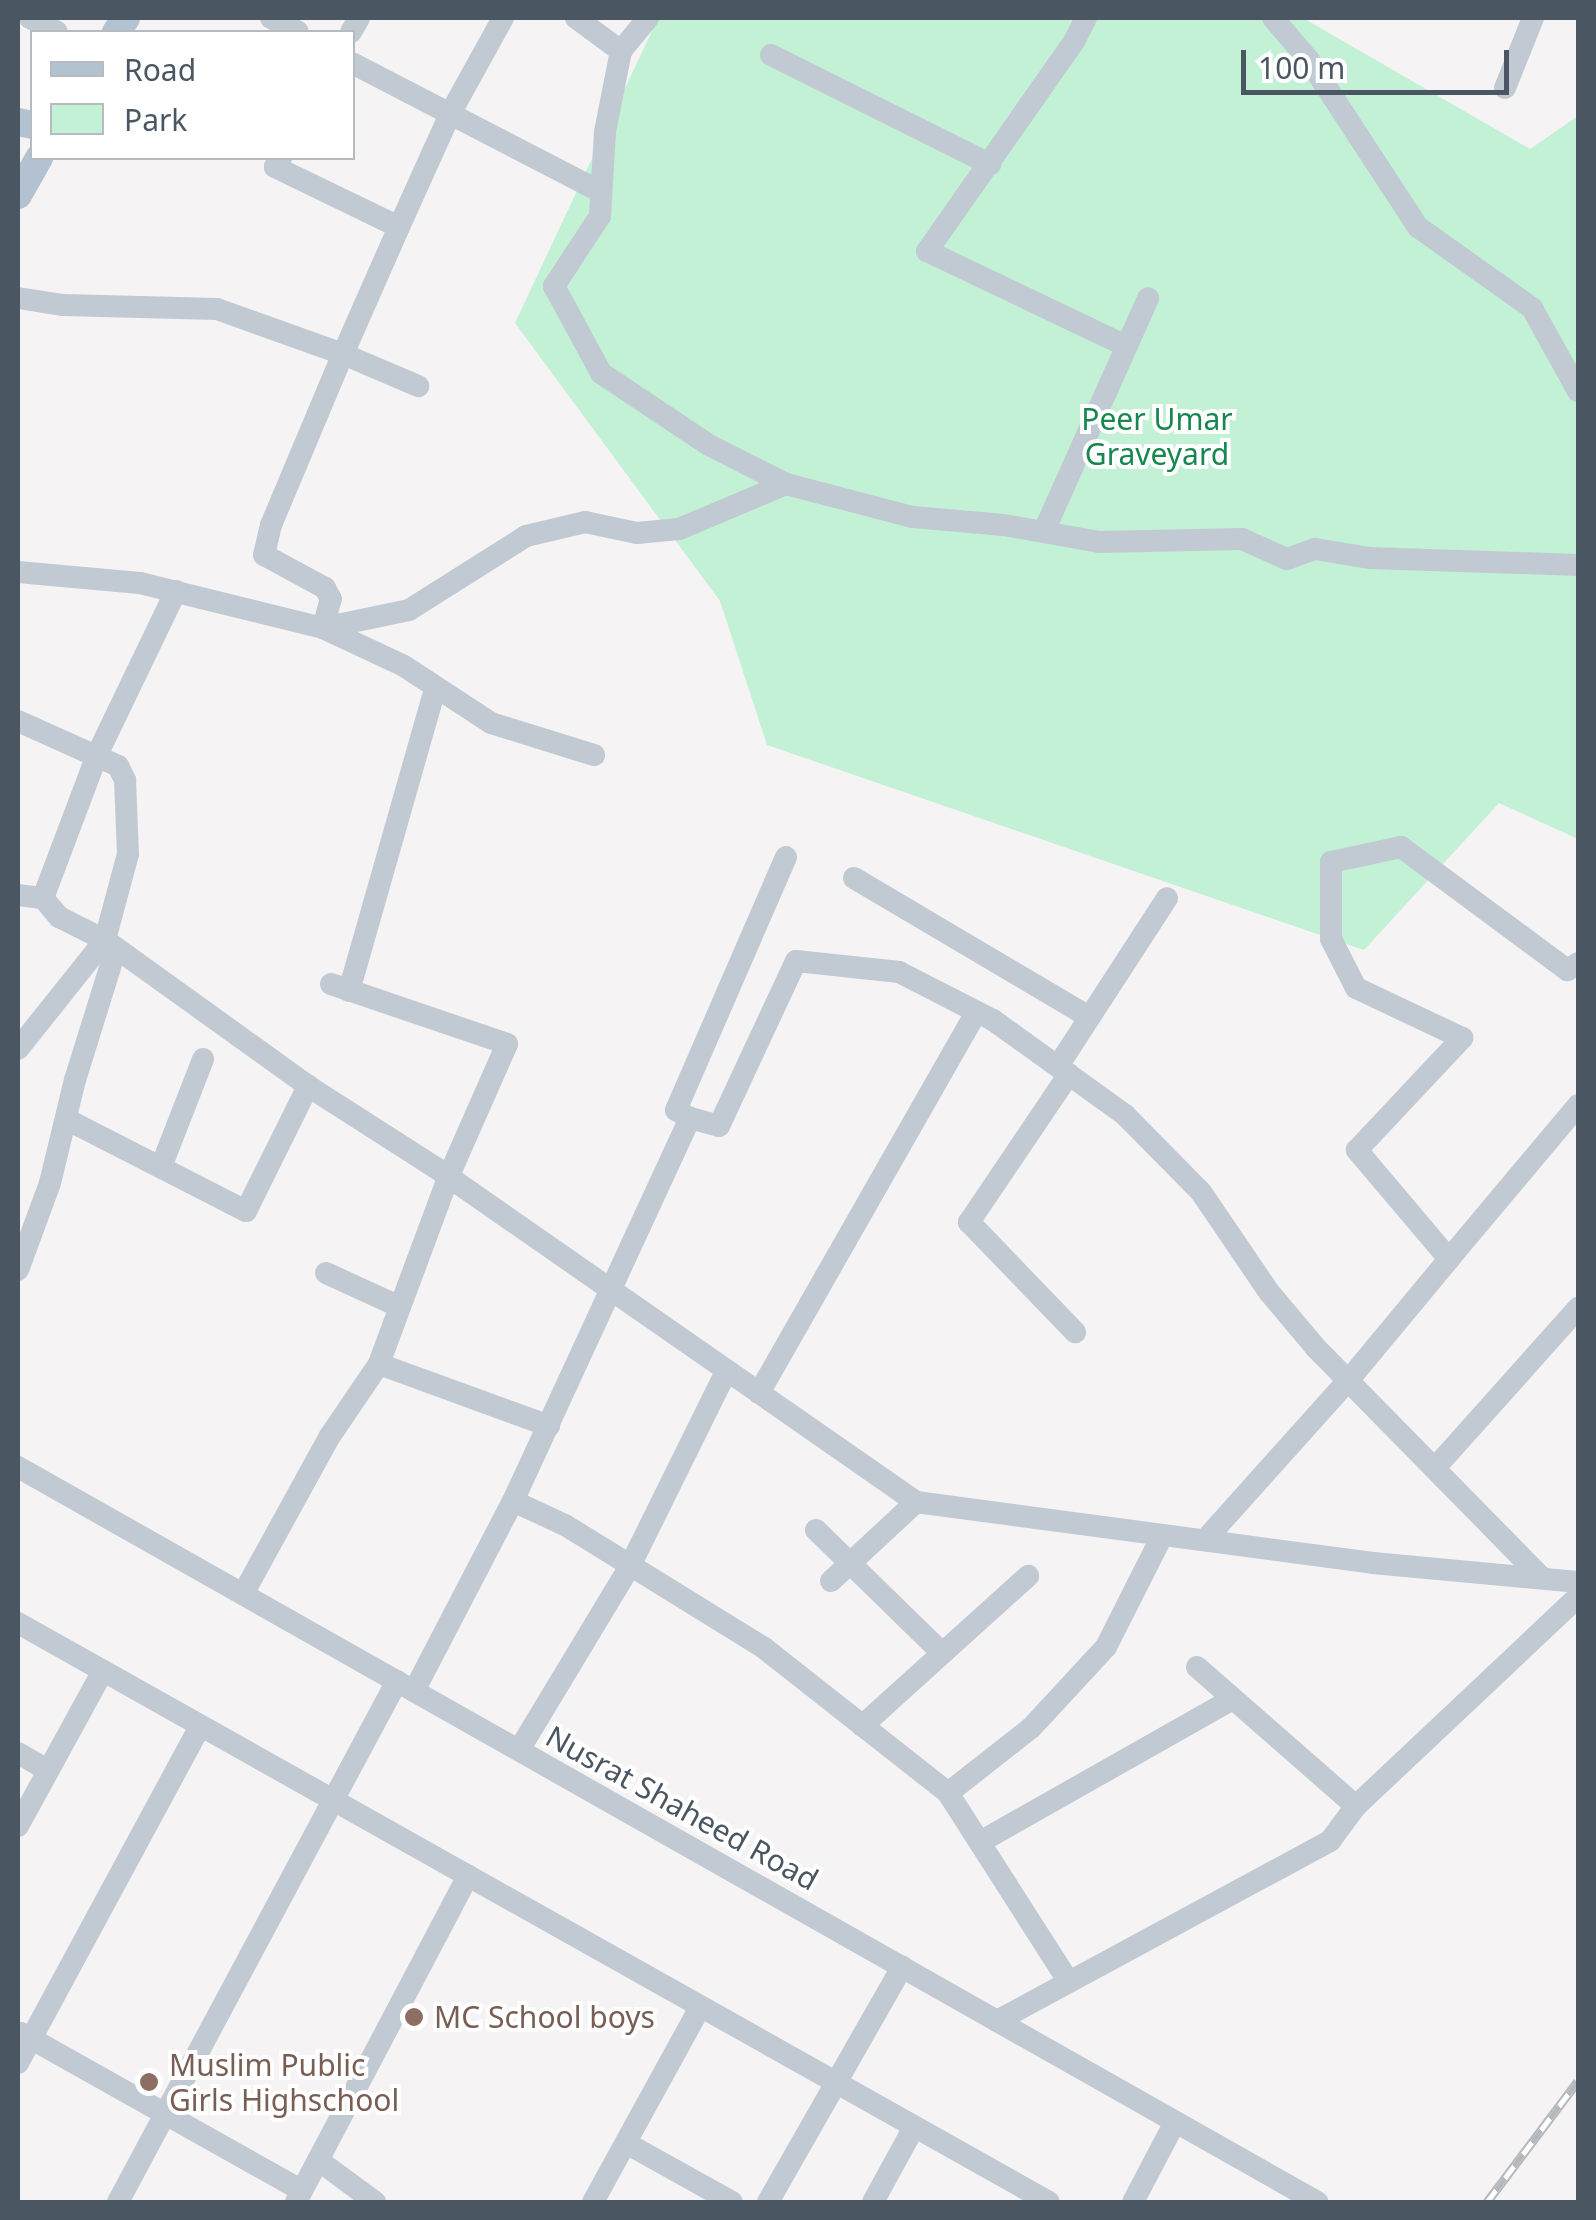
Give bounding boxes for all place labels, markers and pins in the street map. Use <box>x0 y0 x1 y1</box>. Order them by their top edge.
place label: MC School boys <box>434 1999 655 2035</box>
marker: MC School boys <box>403 2006 425 2028</box>
place label: Muslim Public Girls Highschool <box>169 2047 399 2118</box>
marker: Muslim Public Girls Highschool <box>138 2071 160 2093</box>

